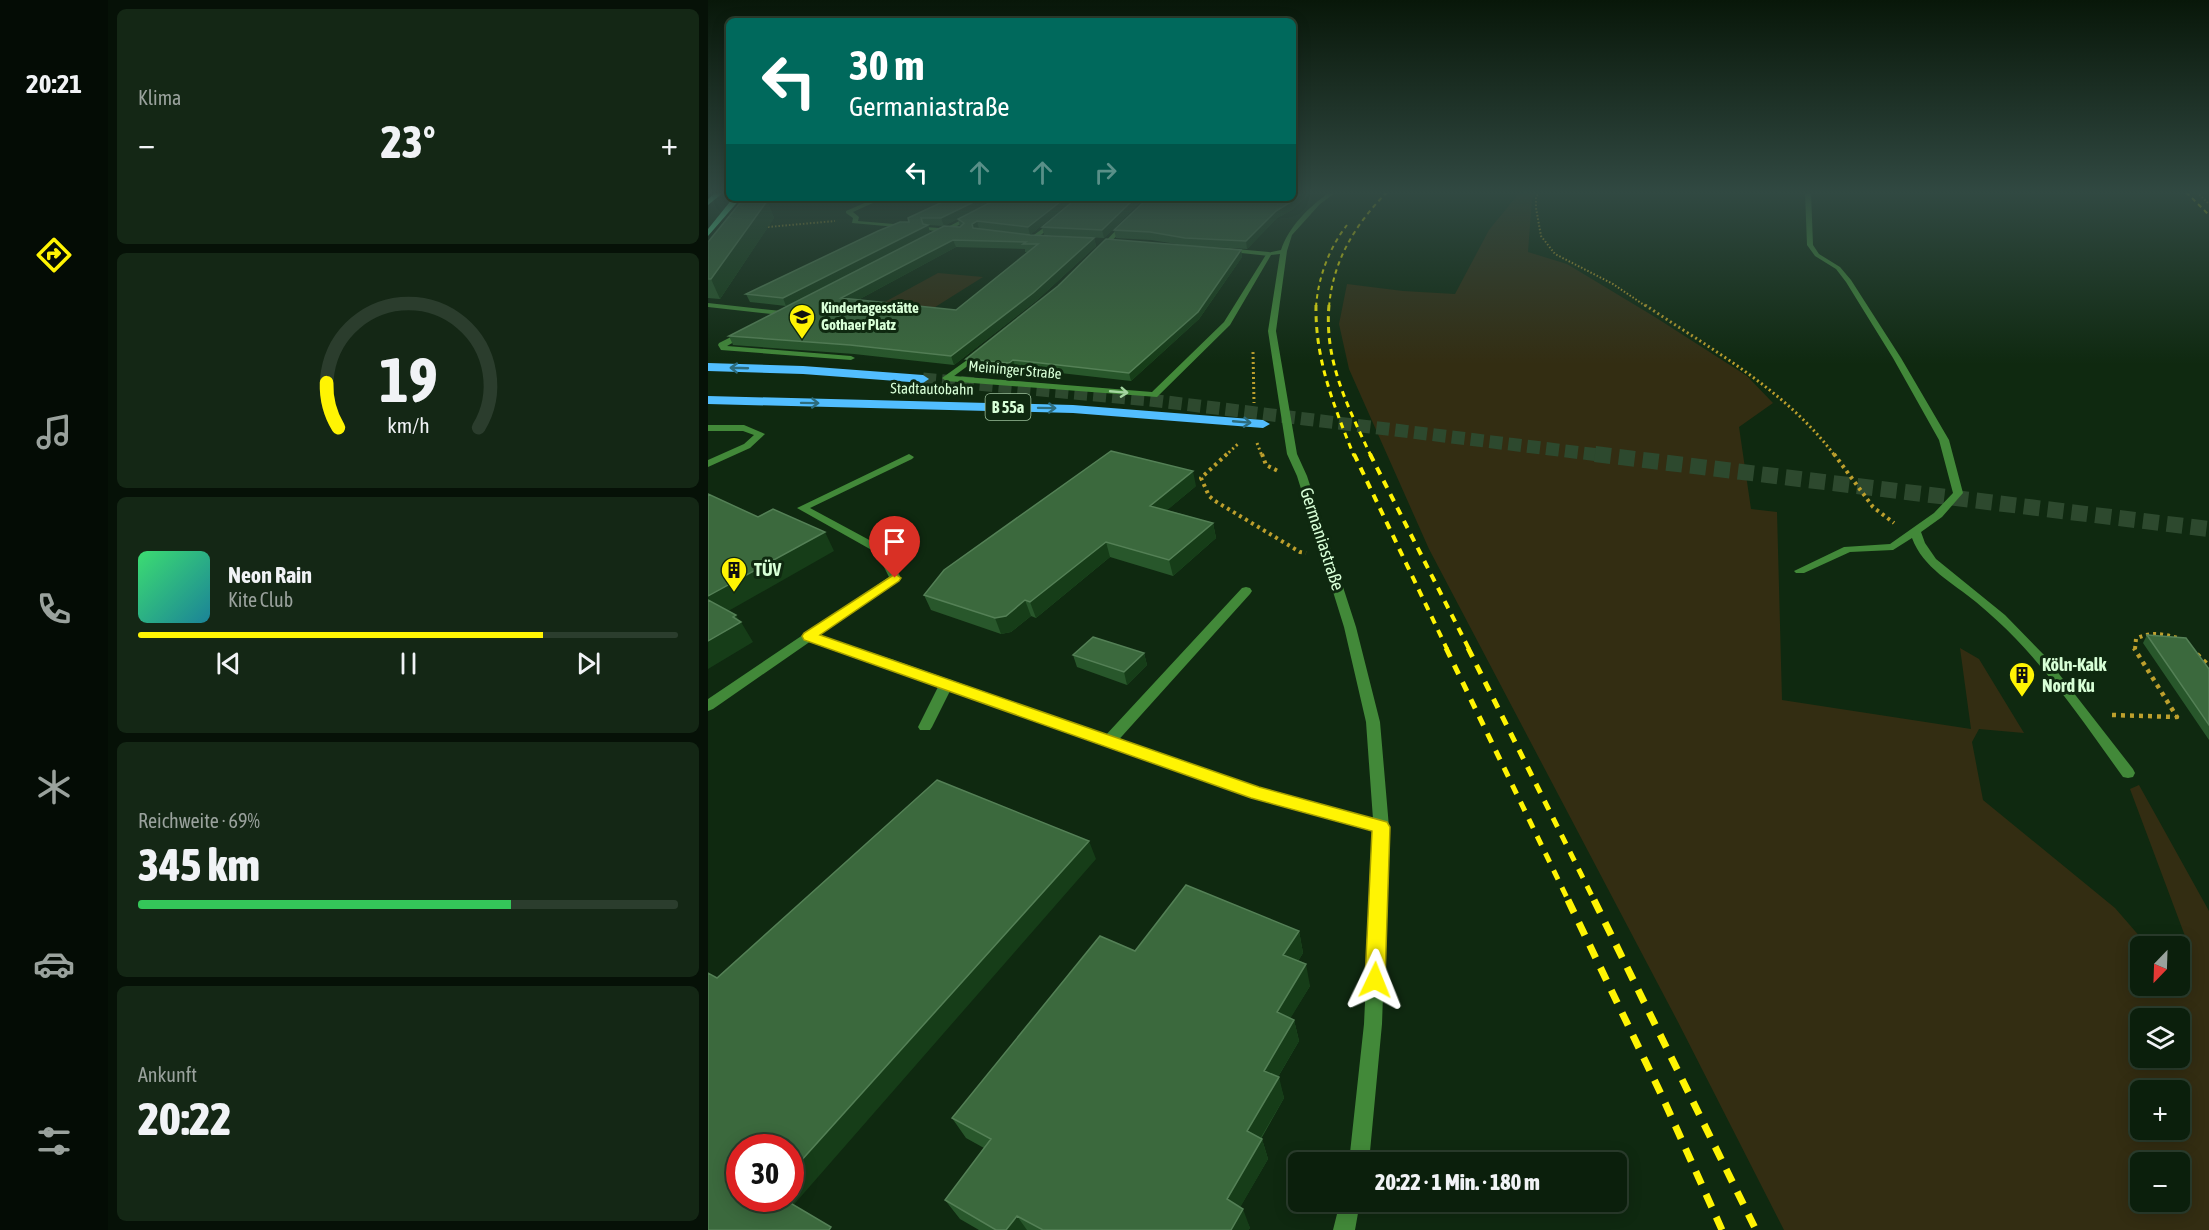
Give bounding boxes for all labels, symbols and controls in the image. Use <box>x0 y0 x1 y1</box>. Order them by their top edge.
text: 30 m <box>849 41 924 89</box>
icon: left <box>750 42 828 120</box>
text: 20:21 <box>26 68 82 99</box>
text: Klima <box>138 86 181 109</box>
text: Germaniastraße <box>849 91 1010 122</box>
text: 23° <box>381 116 435 168</box>
text: − <box>138 124 155 162</box>
text: + <box>661 124 678 162</box>
icon: left <box>900 156 933 189</box>
icon: ahead <box>963 156 996 189</box>
icon: ahead <box>1026 156 1059 189</box>
icon: right <box>1089 156 1122 189</box>
icon: directions <box>33 234 75 276</box>
place label: Kindertagesstätte Gothaer Platz <box>821 299 919 333</box>
school or university icon: Kindertagesstätte Gothaer Platz <box>787 302 817 340</box>
text: 19 <box>379 344 437 415</box>
street label: Meininger Straße <box>968 357 1062 382</box>
one-way arrow <box>729 362 749 374</box>
street label: Stadtautobahn <box>890 379 974 398</box>
one-way arrow <box>1108 387 1128 398</box>
road number: B 55a <box>986 394 1030 420</box>
one-way arrow <box>800 397 820 408</box>
one-way arrow <box>1037 402 1057 414</box>
icon: music <box>33 411 75 453</box>
text: km/h <box>387 413 429 438</box>
one-way arrow <box>1231 417 1251 428</box>
street label: Germaniastraße <box>1296 485 1349 593</box>
pin <box>869 516 920 578</box>
icon: arrive <box>878 525 911 558</box>
building icon: TÜV <box>719 555 749 593</box>
place label: TÜV <box>754 559 782 580</box>
text: Neon Rain <box>228 562 312 588</box>
icon: phone <box>33 588 75 630</box>
text: Kite Club <box>228 588 293 611</box>
icon: previous <box>212 647 245 680</box>
icon: pause <box>392 647 425 680</box>
icon: next <box>572 647 605 680</box>
place label: Köln-Kalk Nord Ku <box>2042 654 2108 696</box>
building icon: Köln-Kalk Nord Ku <box>2007 660 2037 698</box>
icon: climate <box>33 766 75 808</box>
text: Reichweite · 69% <box>138 809 260 832</box>
text: 345 km <box>138 839 260 891</box>
north arrow <box>2130 936 2190 996</box>
map controls <box>2130 936 2190 1212</box>
icon: car <box>33 943 75 985</box>
position arrow <box>1343 948 1407 1012</box>
button: layers <box>2130 1008 2190 1068</box>
text: Ankunft <box>138 1063 197 1086</box>
button: + <box>2130 1080 2190 1140</box>
text: 20:22 <box>138 1093 232 1145</box>
icon: filters <box>33 1120 75 1162</box>
speed limit sign: 30 <box>726 1134 804 1212</box>
button: − <box>2130 1152 2190 1212</box>
text: 20:22 · 1 Min. · 180 m <box>1375 1169 1540 1195</box>

